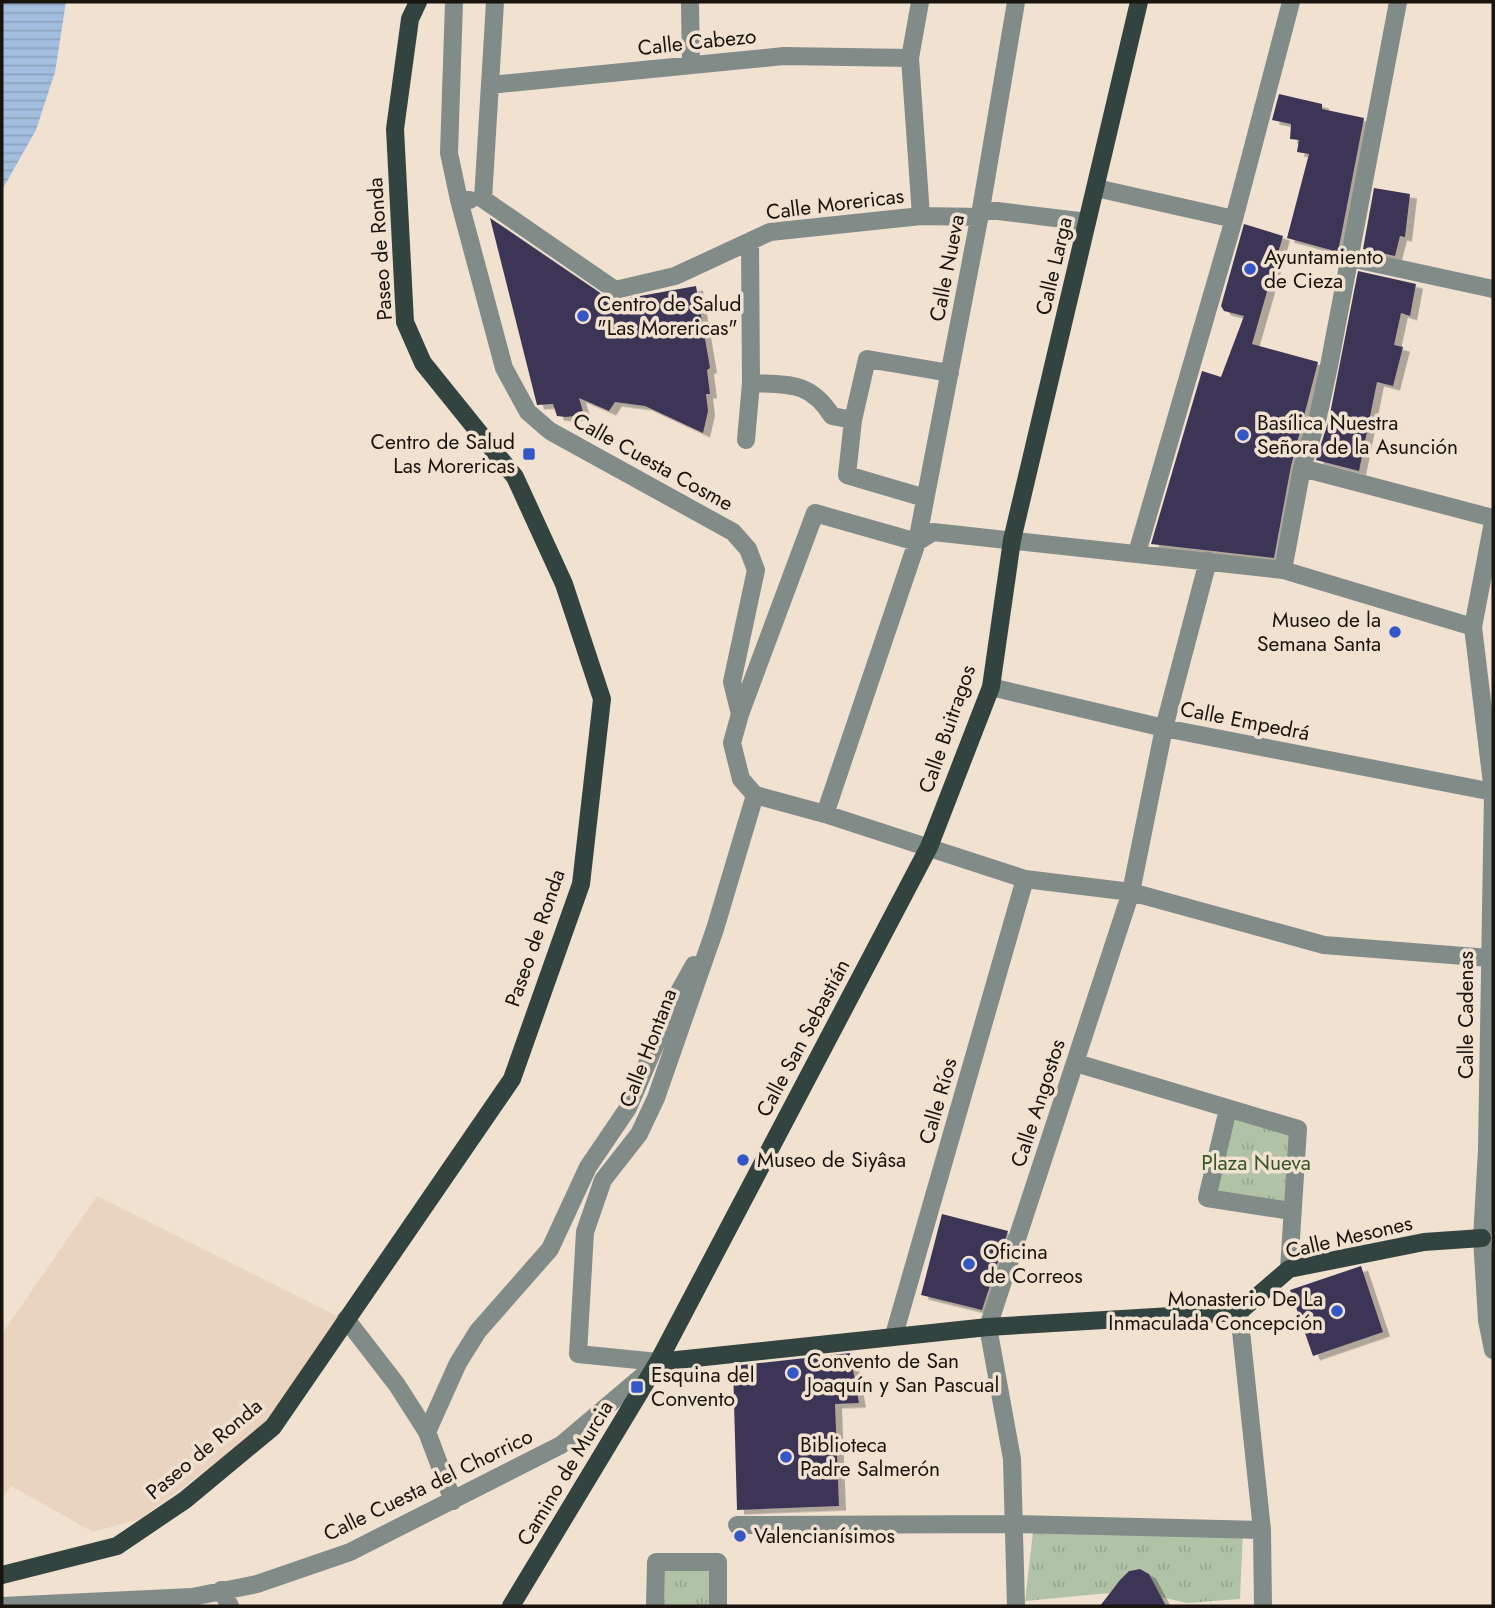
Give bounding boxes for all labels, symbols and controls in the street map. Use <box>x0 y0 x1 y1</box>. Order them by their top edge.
street label: Calle Cabezo <box>636 21 758 63</box>
street label: Paseo de Ronda <box>360 176 400 322</box>
street label: Calle Morericas <box>764 181 906 227</box>
street label: Calle Nueva <box>922 212 972 324</box>
street label: Calle Larga <box>1028 214 1080 318</box>
place label: Ayuntamiento de Cieza <box>1264 242 1383 296</box>
marker: Ayuntamiento de Cieza <box>1242 261 1258 277</box>
place label: Centro de Salud "Las Morericas" <box>597 289 741 343</box>
marker: Centro de Salud "Las Morericas" <box>575 308 591 324</box>
street label: Calle Cuesta Cosme <box>567 406 739 519</box>
place label: Basílica Nuestra Señora de la Asunción <box>1257 408 1458 462</box>
place label: Centro de Salud Las Morericas <box>371 427 515 481</box>
marker: Basílica Nuestra Señora de la Asunción <box>1235 427 1251 443</box>
marker: Centro de Salud Las Morericas <box>521 446 537 462</box>
place label: Museo de la Semana Santa <box>1257 605 1381 659</box>
marker: Museo de la Semana Santa <box>1387 624 1403 640</box>
street label: Calle Buitragos <box>911 661 983 797</box>
street label: Calle Empedrá <box>1178 694 1312 748</box>
street label: Paseo de Ronda <box>497 865 573 1011</box>
street label: Calle Cadenas <box>1451 951 1481 1079</box>
street label: Calle San Sebastián <box>749 954 857 1122</box>
street label: Calle Hontana <box>612 984 684 1112</box>
street label: Calle Angostos <box>1003 1035 1073 1171</box>
street label: Calle Ríos <box>911 1054 965 1148</box>
place label: Museo de Siyâsa <box>757 1145 906 1175</box>
park label: Plaza Nueva <box>1201 1148 1311 1178</box>
marker: Museo de Siyâsa <box>735 1152 751 1168</box>
street label: Calle Mesones <box>1283 1208 1415 1266</box>
place label: Oficina de Correos <box>983 1237 1083 1291</box>
marker: Oficina de Correos <box>961 1256 977 1272</box>
place label: Monasterio De La Inmaculada Concepción <box>1108 1284 1323 1338</box>
marker: Monasterio De La Inmaculada Concepción <box>1329 1303 1345 1319</box>
place label: Convento de San Joaquín y San Pascual <box>804 1346 999 1400</box>
place label: Esquina del Convento <box>651 1360 755 1414</box>
marker: Convento de San Joaquín y San Pascual <box>785 1365 801 1381</box>
marker: Esquina del Convento <box>629 1379 645 1395</box>
street label: Paseo de Ronda <box>139 1391 269 1507</box>
street label: Camino de Murcia <box>510 1395 620 1551</box>
street label: Calle Cuesta del Chorrico <box>318 1421 538 1549</box>
place label: Biblioteca Padre Salmerón <box>800 1430 940 1484</box>
marker: Biblioteca Padre Salmerón <box>778 1449 794 1465</box>
place label: Valencianísimos <box>754 1521 895 1551</box>
marker: Valencianísimos <box>732 1528 748 1544</box>

